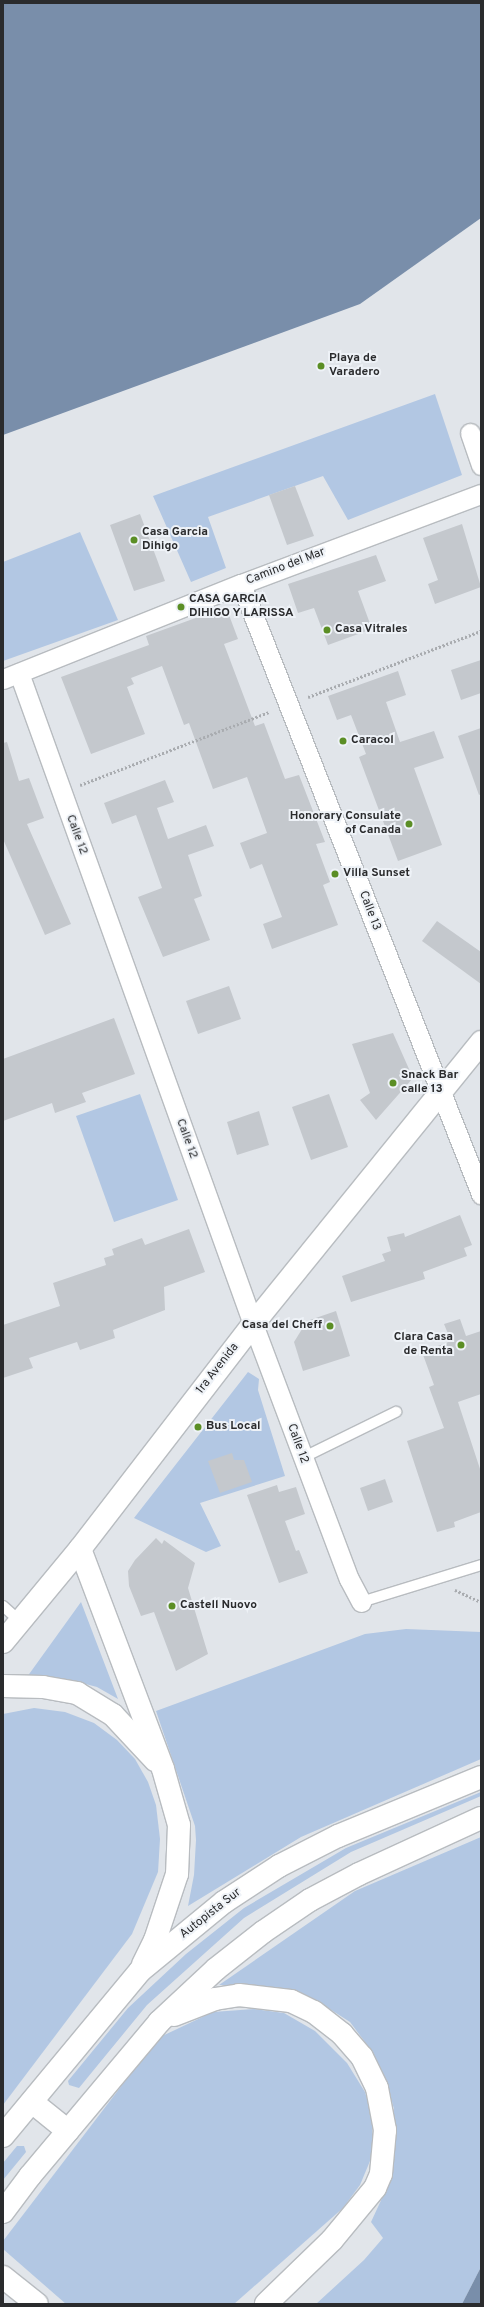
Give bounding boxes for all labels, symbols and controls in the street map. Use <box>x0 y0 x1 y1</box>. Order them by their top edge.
place label: Playa de Varadero <box>329 352 380 380</box>
marker: Playa de Varadero <box>316 361 326 371</box>
place label: Casa Garcia Dihigo <box>142 526 208 554</box>
marker: Casa Garcia Dihigo <box>129 535 139 545</box>
street label: Camino del Mar <box>244 545 328 589</box>
place label: CASA GARCIA DIHIGO Y LARISSA <box>189 593 295 621</box>
marker: CASA GARCIA DIHIGO Y LARISSA <box>176 602 186 612</box>
place label: Casa Vitrales <box>335 623 408 637</box>
marker: Casa Vitrales <box>322 625 332 635</box>
place label: Caracol <box>351 734 394 748</box>
marker: Caracol <box>338 736 348 746</box>
place label: Honorary Consulate of Canada <box>290 810 401 838</box>
street label: Calle 12 <box>62 813 90 857</box>
marker: Honorary Consulate of Canada <box>404 819 414 829</box>
place label: Villa Sunset <box>343 867 410 881</box>
marker: Villa Sunset <box>330 869 340 879</box>
street label: Calle 13 <box>355 889 383 933</box>
place label: Snack Bar calle 13 <box>401 1069 459 1097</box>
marker: Snack Bar calle 13 <box>388 1078 398 1088</box>
street label: Calle 12 <box>172 1117 200 1161</box>
place label: Casa del Cheff <box>242 1319 322 1333</box>
marker: Casa del Cheff <box>325 1321 335 1331</box>
place label: Clara Casa de Renta <box>394 1331 453 1359</box>
street label: 1ra Avenida <box>194 1340 242 1398</box>
marker: Clara Casa de Renta <box>456 1340 466 1350</box>
place label: Bus Local <box>206 1420 261 1434</box>
marker: Bus Local <box>193 1422 203 1432</box>
street label: Calle 12 <box>283 1422 311 1466</box>
place label: Castell Nuovo <box>180 1599 257 1613</box>
marker: Castell Nuovo <box>167 1601 177 1611</box>
street label: Autopista Sur <box>178 1886 244 1942</box>

